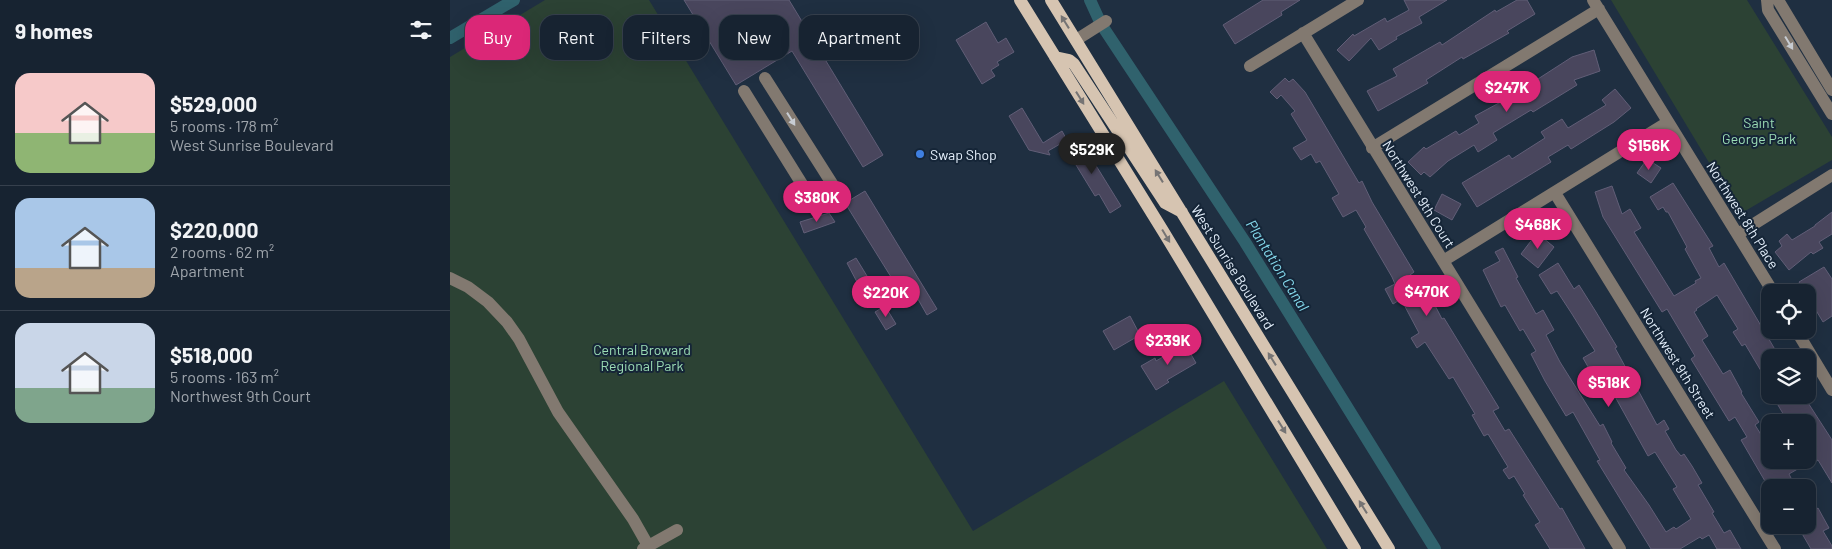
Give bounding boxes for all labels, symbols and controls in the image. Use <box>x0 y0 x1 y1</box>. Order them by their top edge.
chip: Buy <box>465 15 530 60</box>
chip: Rent <box>540 15 613 60</box>
chip: Filters <box>623 15 709 60</box>
chip: New <box>719 15 789 60</box>
chip: Apartment <box>799 15 919 60</box>
icon: filters <box>407 16 435 44</box>
one-way arrow <box>1061 16 1070 29</box>
text: 9 homes <box>15 18 93 43</box>
one-way arrow <box>1784 36 1793 49</box>
pin: $247K <box>1472 70 1542 113</box>
text: $247K <box>1485 77 1529 96</box>
text: $529,000 <box>170 91 257 116</box>
one-way arrow <box>1076 92 1085 105</box>
icon: home <box>55 93 115 153</box>
one-way arrow <box>786 113 796 126</box>
park label: Saint George Park <box>1722 114 1796 147</box>
text: 5 rooms · 178 m² <box>170 116 278 135</box>
pin: $156K <box>1614 128 1684 171</box>
pin: $529K <box>1057 132 1127 175</box>
text: West Sunrise Boulevard <box>170 135 334 154</box>
text: $156K <box>1628 135 1670 154</box>
street label: Northwest 9th Court <box>1379 137 1459 251</box>
text: $529K <box>1069 139 1115 158</box>
place label: Swap Shop <box>930 146 997 163</box>
marker: Swap Shop <box>914 148 926 160</box>
street label: Northwest 8th Place <box>1703 158 1783 272</box>
one-way arrow <box>1155 169 1164 182</box>
pin: $380K <box>782 180 852 223</box>
text: $380K <box>794 187 840 206</box>
street label: West Sunrise Boulevard <box>1188 202 1278 332</box>
pin: $468K <box>1503 208 1573 250</box>
text: $468K <box>1515 214 1561 233</box>
water label: Plantation Canal <box>1243 216 1314 315</box>
text: $220,000 <box>170 217 258 242</box>
icon: home <box>55 218 115 278</box>
one-way arrow <box>1161 230 1170 243</box>
text: 2 rooms · 62 m² <box>170 242 274 261</box>
text: Apartment <box>170 261 245 280</box>
pin: $470K <box>1392 274 1462 317</box>
pin: $220K <box>851 276 921 318</box>
text: $470K <box>1405 281 1449 300</box>
text: $220K <box>863 282 909 301</box>
map controls <box>1761 284 1816 534</box>
button: locate <box>1761 284 1816 339</box>
street label: Northwest 9th Street <box>1637 304 1719 422</box>
pin: $239K <box>1133 324 1203 366</box>
text: $239K <box>1145 330 1191 349</box>
park label: Central Broward Regional Park <box>593 341 691 374</box>
text: $518,000 <box>170 342 253 367</box>
icon: home <box>55 343 115 403</box>
button: layers <box>1761 349 1816 404</box>
one-way arrow <box>1267 352 1277 365</box>
pin: $518K <box>1574 366 1644 408</box>
text: 5 rooms · 163 m² <box>170 367 279 386</box>
text: $518K <box>1588 372 1630 391</box>
text: Northwest 9th Court <box>170 386 311 405</box>
button: + <box>1761 414 1816 469</box>
one-way arrow <box>1277 420 1286 433</box>
button: − <box>1761 479 1816 534</box>
one-way arrow <box>1358 501 1368 514</box>

